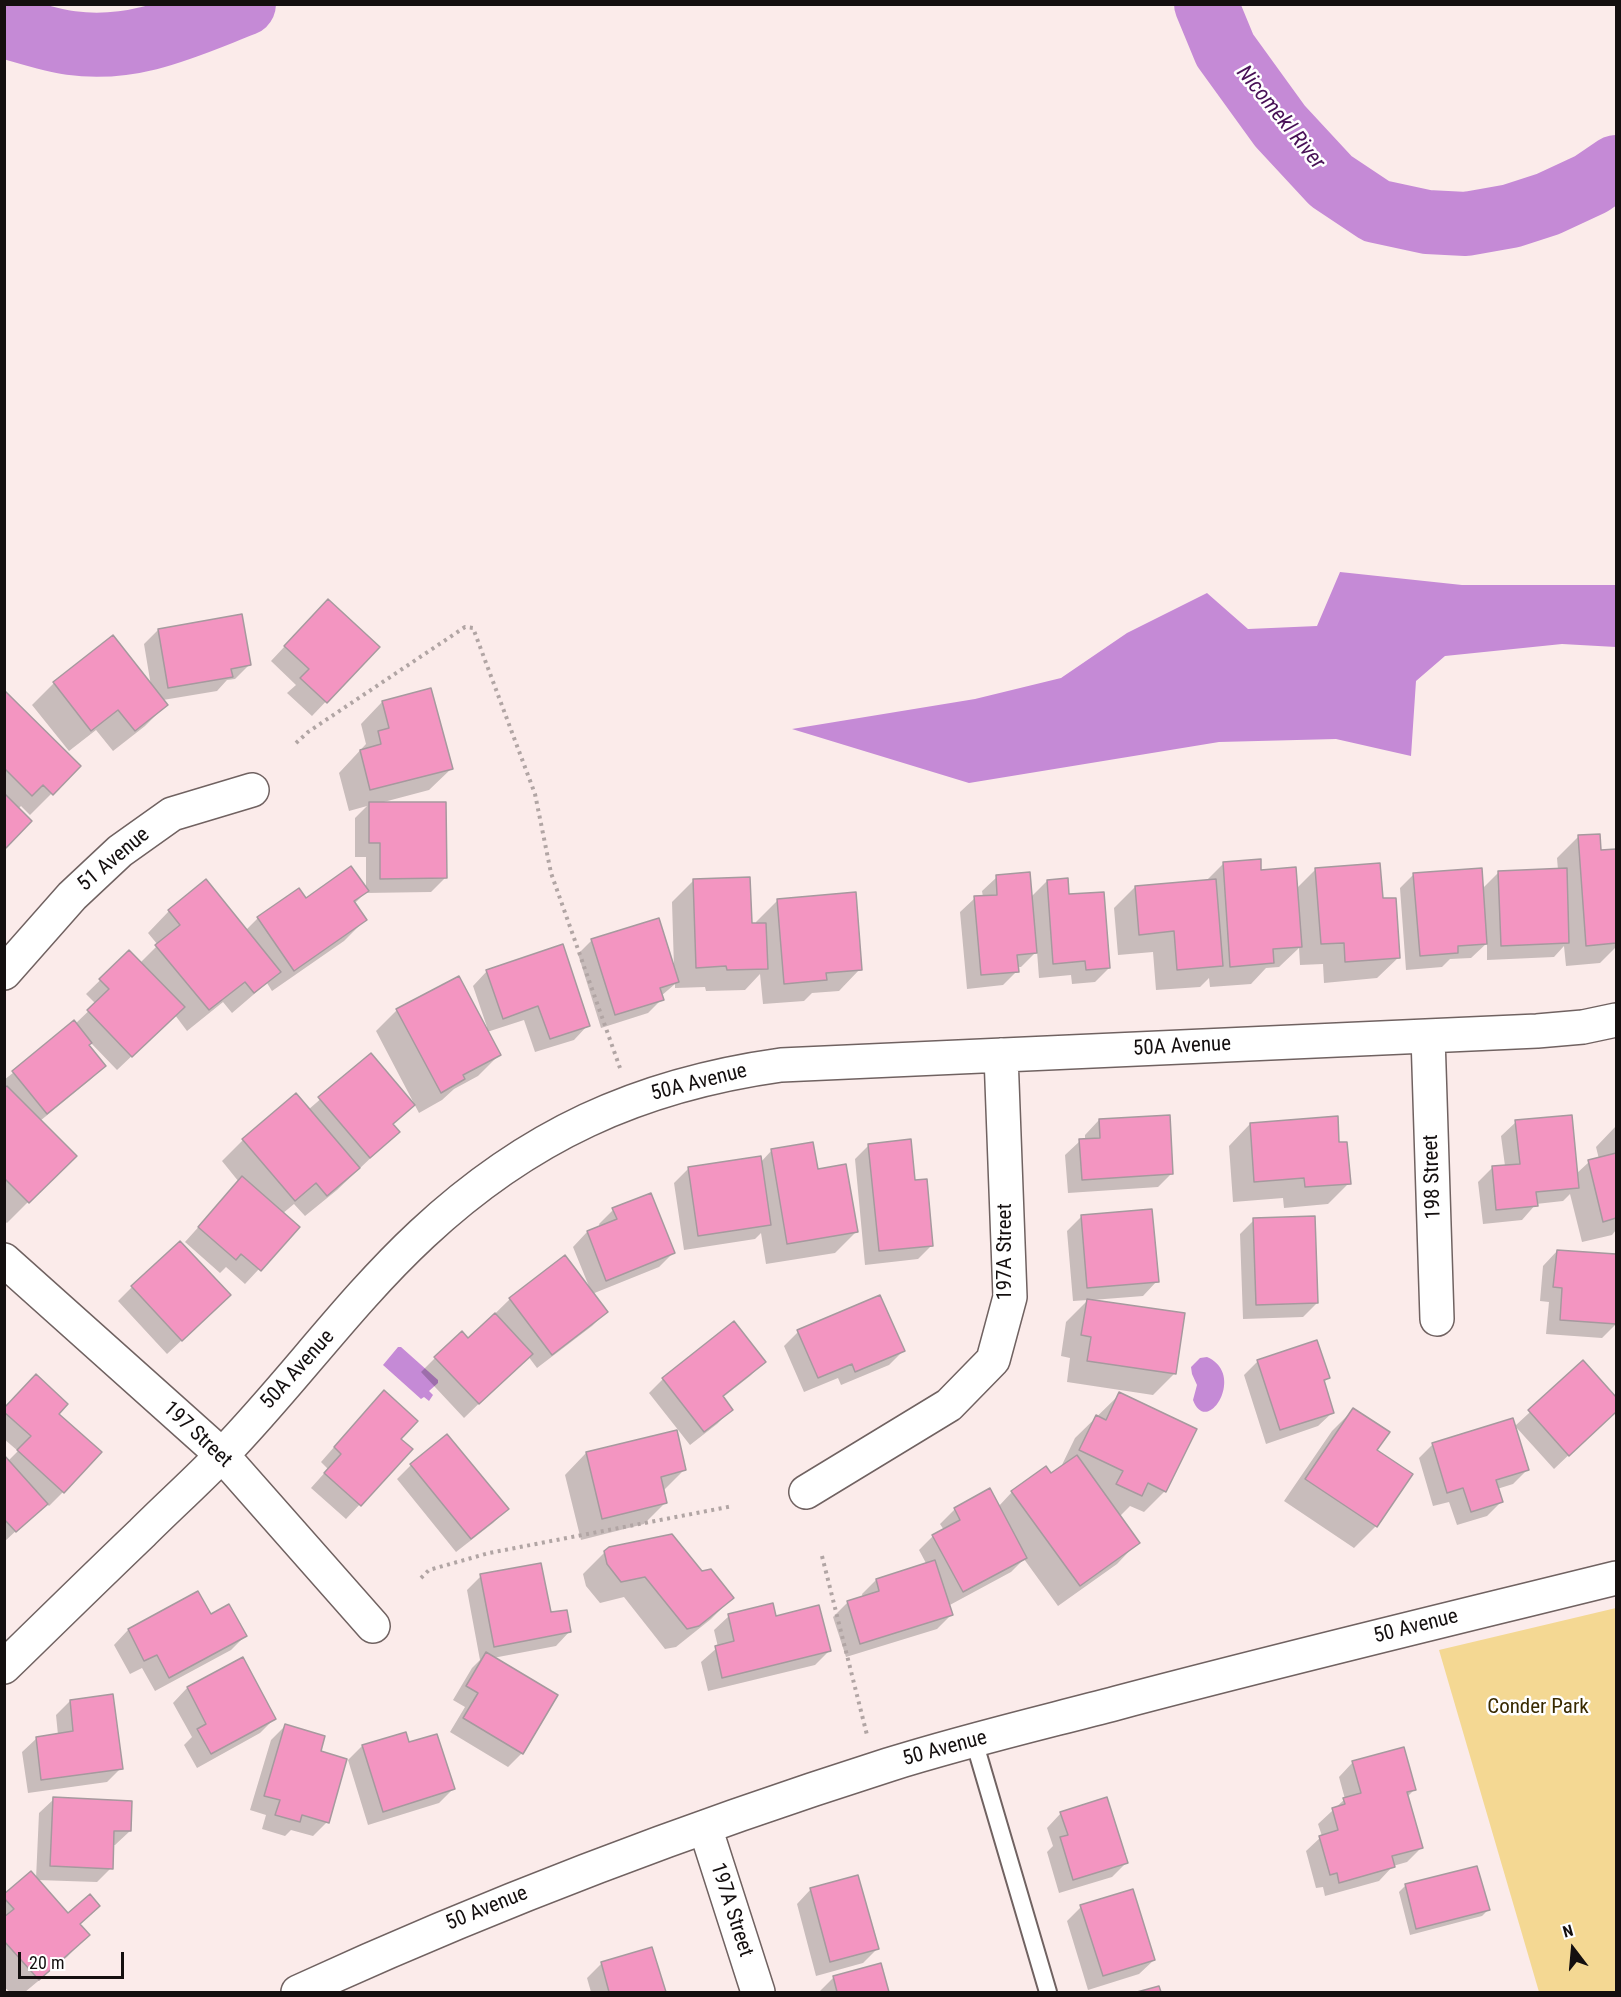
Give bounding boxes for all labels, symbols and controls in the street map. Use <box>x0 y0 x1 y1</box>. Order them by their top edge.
water label: Nicomekl River <box>1230 61 1330 175</box>
street label: 51 Avenue <box>73 823 155 897</box>
street label: 50A Avenue <box>1132 1032 1232 1062</box>
street label: 50A Avenue <box>648 1059 750 1107</box>
street label: 198 Street <box>1419 1134 1447 1220</box>
street label: 197A Street <box>993 1203 1019 1301</box>
street label: 50A Avenue <box>256 1325 340 1415</box>
street label: 197 Street <box>157 1397 237 1473</box>
street label: 50 Avenue <box>1371 1604 1461 1650</box>
park label: Conder Park <box>1487 1695 1589 1721</box>
street label: 50 Avenue <box>900 1726 990 1772</box>
street label: 197A Street <box>704 1860 758 1960</box>
street label: 50 Avenue <box>442 1881 532 1937</box>
north arrow <box>1543 1919 1603 1979</box>
text: N <box>1561 1921 1575 1942</box>
scale bar <box>21 1940 128 1978</box>
text: 20 m <box>29 1952 64 1973</box>

